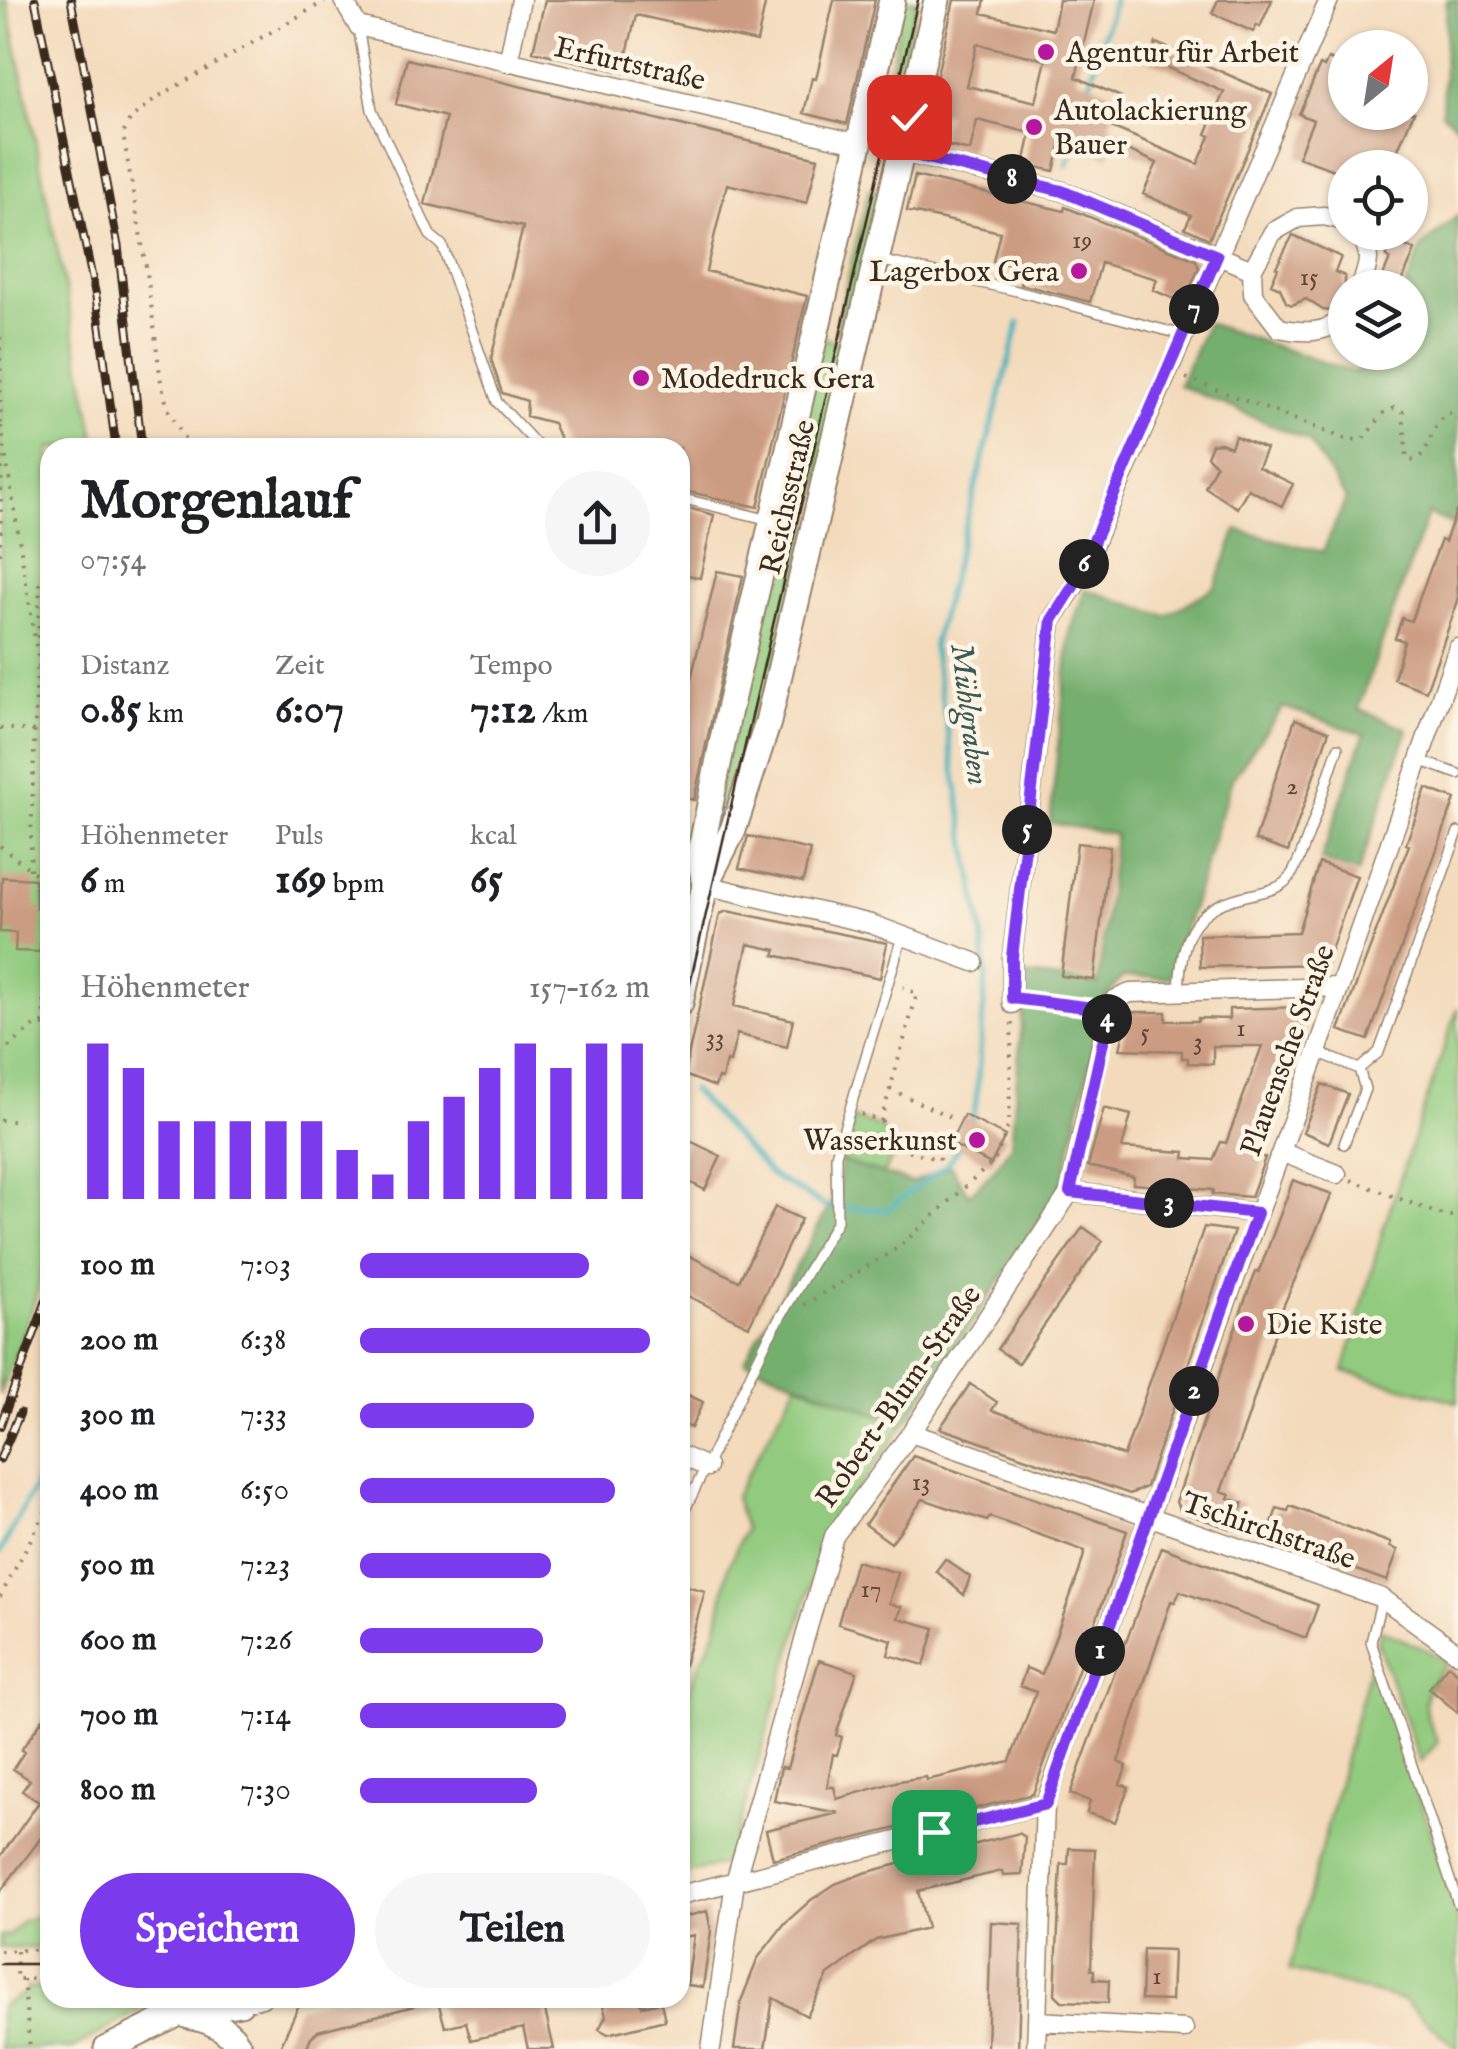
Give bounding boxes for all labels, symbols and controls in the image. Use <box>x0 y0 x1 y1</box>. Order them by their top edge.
street label: Erfurtstraße <box>550 29 709 101</box>
north arrow <box>1328 30 1428 130</box>
map controls <box>1328 30 1428 370</box>
place label: Agentur für Arbeit <box>1065 35 1299 73</box>
marker: Agentur für Arbeit <box>1035 41 1057 63</box>
pin <box>867 75 952 160</box>
icon: check <box>882 90 937 145</box>
place label: Autolackierung Bauer <box>1053 93 1247 165</box>
marker: Autolackierung Bauer <box>1023 116 1045 138</box>
button: locate <box>1328 150 1428 250</box>
pin: 8 <box>987 154 1037 204</box>
text: 8 <box>1007 161 1017 196</box>
house number: 19 <box>1072 225 1092 257</box>
place label: Lagerbox Gera <box>869 254 1059 292</box>
marker: Lagerbox Gera <box>1068 260 1090 282</box>
house number: 15 <box>1300 262 1318 294</box>
button: layers <box>1328 270 1428 370</box>
pin: 7 <box>1169 284 1219 334</box>
text: 7 <box>1187 291 1201 326</box>
place label: Modedruck Gera <box>661 361 875 399</box>
marker: Modedruck Gera <box>630 367 652 389</box>
street label: Reichsstraße <box>753 416 825 579</box>
text: Morgenlauf <box>80 467 353 537</box>
button: share <box>545 471 650 576</box>
pin: 6 <box>1059 539 1109 589</box>
text: 07:54 <box>80 540 146 581</box>
text: 6 <box>1078 546 1090 581</box>
water label: Mühlgraben <box>939 641 998 788</box>
text: Distanz <box>80 649 169 684</box>
text: Zeit <box>275 649 325 684</box>
text: Tempo <box>470 649 553 684</box>
text: 0.85 <box>80 684 141 737</box>
text: 6:07 <box>275 684 344 737</box>
text: 7:12 <box>470 684 536 737</box>
text: km <box>141 697 184 732</box>
text: /km <box>536 697 588 732</box>
house number: 2 <box>1286 771 1298 803</box>
pin: 5 <box>1002 805 1052 855</box>
text: 5 <box>1022 812 1032 847</box>
text: Höhenmeter <box>80 819 228 854</box>
text: Puls <box>275 819 323 854</box>
text: kcal <box>470 819 517 854</box>
text: 6 <box>80 854 98 907</box>
text: 169 <box>275 854 327 907</box>
text: 65 <box>470 854 503 907</box>
text: m <box>98 867 125 902</box>
text: bpm <box>327 867 385 902</box>
street label: Plauensche Straße <box>1233 940 1345 1162</box>
text: Höhenmeter <box>80 968 249 1009</box>
text: 157–162 m <box>529 968 650 1009</box>
pin: 4 <box>1082 994 1132 1044</box>
text: 4 <box>1100 1001 1114 1036</box>
house number: 1 <box>1236 1013 1246 1045</box>
house number: 5 <box>1140 1017 1150 1049</box>
house number: 33 <box>706 1022 724 1054</box>
house number: 3 <box>1193 1026 1203 1058</box>
place label: Wasserkunst <box>803 1123 957 1161</box>
marker: Wasserkunst <box>966 1129 988 1151</box>
pin: 3 <box>1144 1178 1194 1228</box>
text: 3 <box>1164 1185 1174 1220</box>
text: 100 m <box>80 1245 155 1286</box>
text: 7:03 <box>240 1245 291 1286</box>
street label: Robert-Blum-Straße <box>809 1278 991 1516</box>
place label: Die Kiste <box>1266 1307 1383 1345</box>
marker: Die Kiste <box>1235 1313 1257 1335</box>
text: 200 m <box>80 1320 158 1361</box>
text: 6:38 <box>240 1320 286 1361</box>
pin: 2 <box>1169 1366 1219 1416</box>
text: 2 <box>1187 1373 1201 1408</box>
text: 300 m <box>80 1395 155 1436</box>
text: 7:33 <box>240 1395 287 1436</box>
house number: 13 <box>912 1467 930 1499</box>
text: 400 m <box>80 1470 159 1511</box>
text: 6:50 <box>240 1470 289 1511</box>
street label: Tschirchstraße <box>1177 1484 1360 1579</box>
text: 500 m <box>80 1545 155 1586</box>
text: 7:23 <box>240 1545 290 1586</box>
house number: 17 <box>860 1574 882 1606</box>
text: 600 m <box>80 1620 157 1661</box>
text: 7:26 <box>240 1620 292 1661</box>
pin: 1 <box>1075 1626 1125 1676</box>
text: 1 <box>1095 1633 1105 1668</box>
text: 700 m <box>80 1695 158 1736</box>
text: 7:14 <box>240 1695 291 1736</box>
text: 800 m <box>80 1770 156 1811</box>
text: 7:30 <box>240 1770 291 1811</box>
pin <box>892 1790 977 1875</box>
icon: arrive <box>907 1805 962 1860</box>
button: Speichern <box>80 1873 355 1988</box>
button: Teilen <box>375 1873 650 1988</box>
house number: 1 <box>1152 1961 1162 1993</box>

